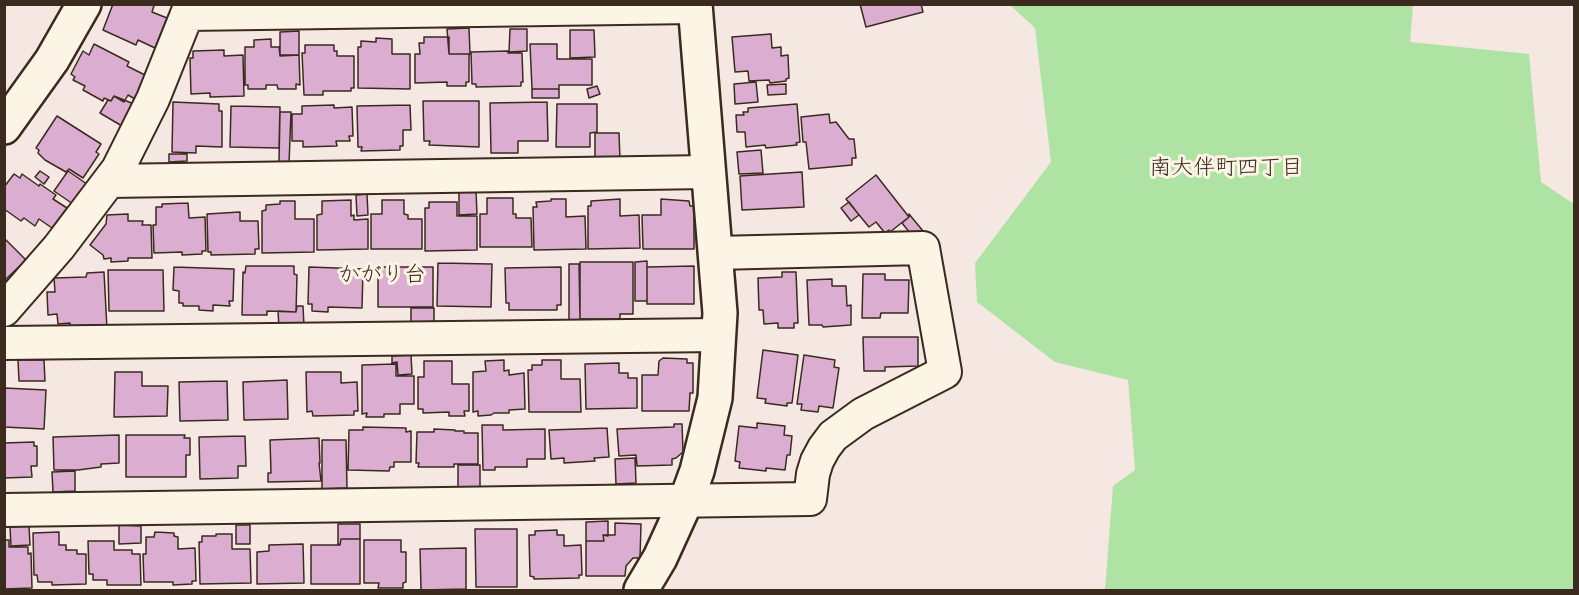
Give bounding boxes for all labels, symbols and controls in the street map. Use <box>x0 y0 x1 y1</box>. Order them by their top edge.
district label: 南大伴町四丁目 <box>1149 157 1303 183</box>
district label: かがり台 <box>338 264 426 290</box>

